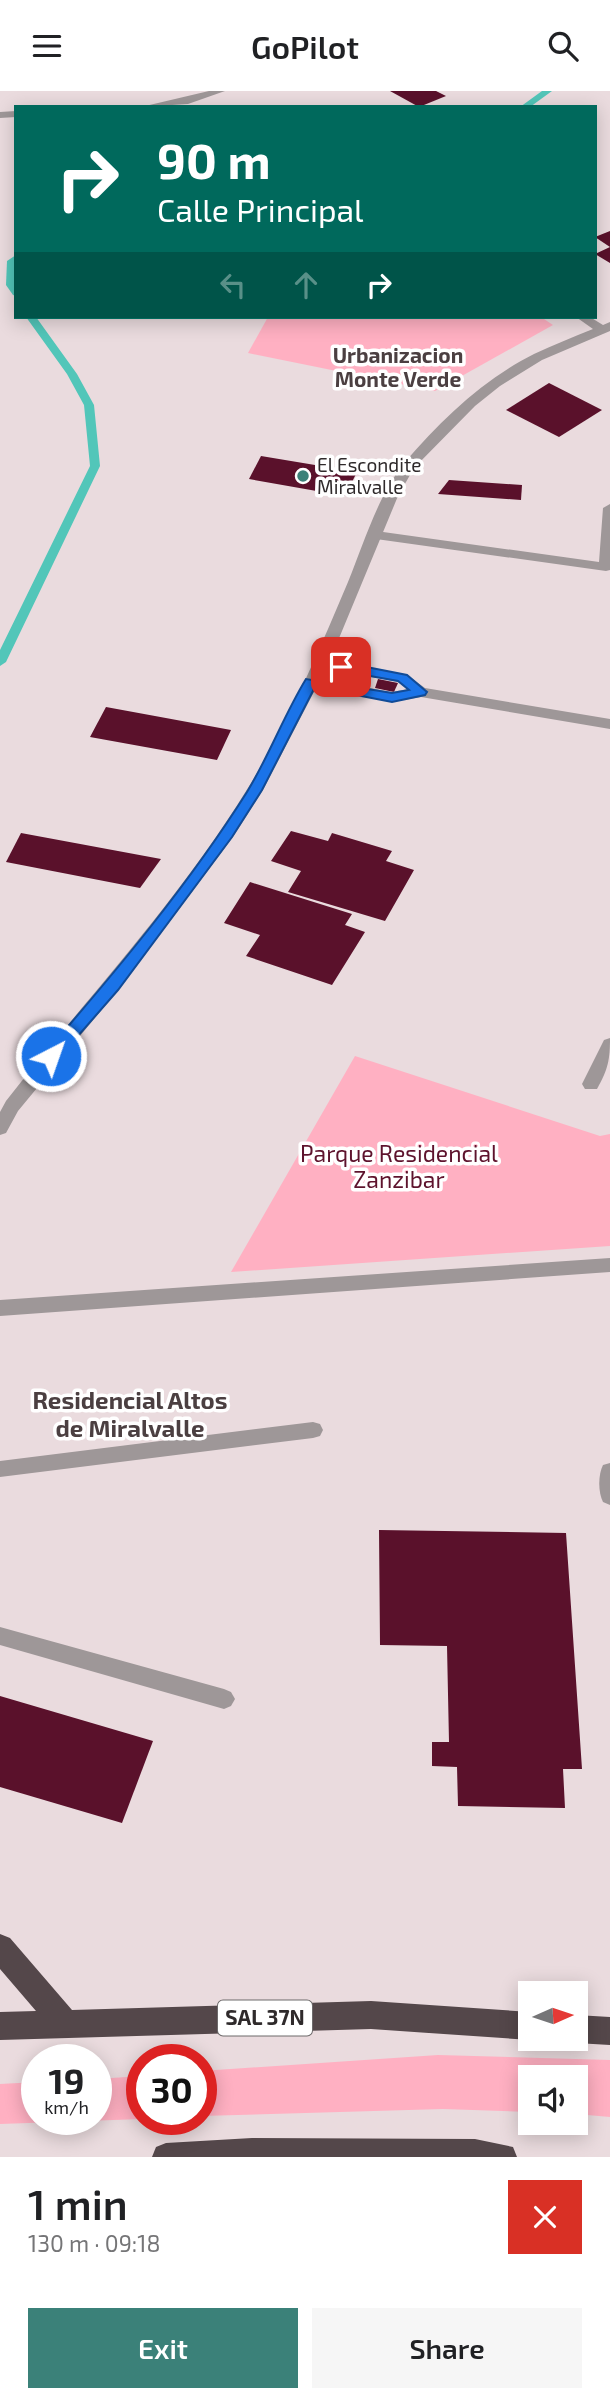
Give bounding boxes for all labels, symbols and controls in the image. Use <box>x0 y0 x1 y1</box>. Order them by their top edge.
icon: menu <box>28 27 66 65</box>
text: GoPilot <box>251 27 359 65</box>
icon: search <box>544 27 582 65</box>
text: 90 m <box>157 130 271 189</box>
icon: right <box>42 133 133 224</box>
text: Calle Principal <box>157 190 364 228</box>
icon: left <box>214 266 252 304</box>
icon: ahead <box>287 266 325 304</box>
icon: right <box>360 266 398 304</box>
district label: Urbanizacion Monte Verde <box>333 342 463 391</box>
place label: El Escondite Miralvalle <box>317 453 421 498</box>
marker: El Escondite Miralvalle <box>295 468 311 484</box>
pin <box>311 637 371 697</box>
icon: arrive <box>322 648 360 686</box>
position arrow <box>14 1019 88 1093</box>
park label: Parque Residencial Zanzibar <box>300 1139 498 1193</box>
district label: Residencial Altos de Miralvalle <box>32 1385 228 1442</box>
north arrow <box>518 1981 588 2051</box>
map controls <box>518 1981 588 2135</box>
road number: SAL 37N <box>218 2001 312 2035</box>
speed limit sign: 30 <box>126 2044 217 2135</box>
text: 19 <box>49 2059 84 2101</box>
button: sound <box>518 2065 588 2135</box>
text: km/h <box>44 2096 89 2118</box>
text: 1 min <box>28 2178 128 2228</box>
button: close <box>508 2180 582 2254</box>
text: 130 m · 09:18 <box>28 2229 160 2257</box>
button: Exit <box>28 2308 298 2388</box>
button: Share <box>312 2308 582 2388</box>

